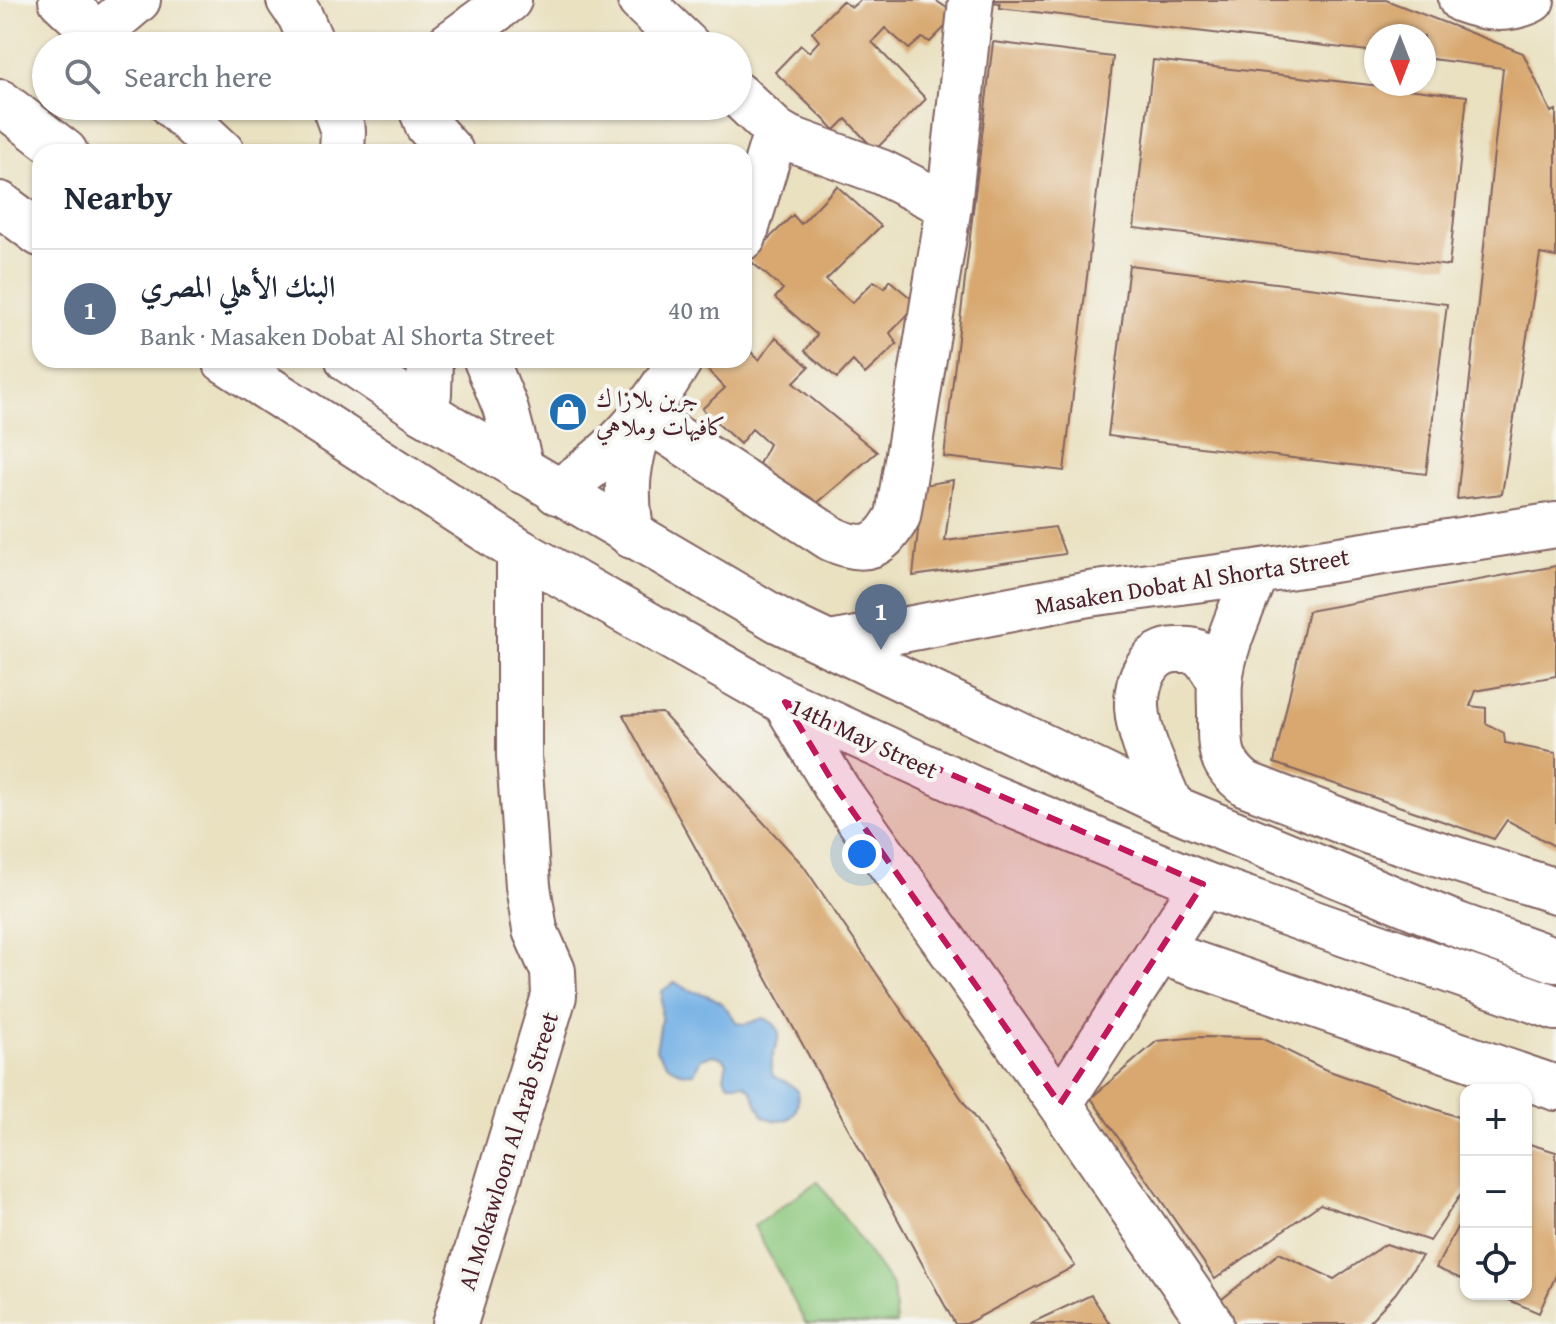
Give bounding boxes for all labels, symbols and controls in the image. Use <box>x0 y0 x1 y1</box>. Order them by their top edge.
north arrow <box>1364 24 1436 96</box>
search box <box>32 32 752 120</box>
icon: search <box>60 54 104 98</box>
text: Search here <box>124 54 272 98</box>
text: Nearby <box>64 172 173 221</box>
text: البنك الأهلي المصري <box>140 264 336 308</box>
text: 1 <box>83 290 97 329</box>
text: 40 m <box>668 290 720 329</box>
text: Bank · Masaken Dobat Al Shorta Street <box>140 316 555 355</box>
place label: جرين بلازا ك كافيهات وملاهي <box>596 381 726 446</box>
shop icon: جرين بلازا ك كافيهات وملاهي <box>547 391 589 433</box>
street label: Masaken Dobat Al Shorta Street <box>1032 539 1352 623</box>
pin: 1 <box>855 584 907 650</box>
street label: 14th May Street <box>784 688 944 788</box>
your location <box>842 834 882 874</box>
street label: Al Mokawloon Al Arab Street <box>449 1007 567 1294</box>
map controls <box>1460 1084 1532 1300</box>
button: + <box>1460 1084 1532 1156</box>
button: − <box>1460 1156 1532 1228</box>
button: locate <box>1460 1228 1532 1300</box>

